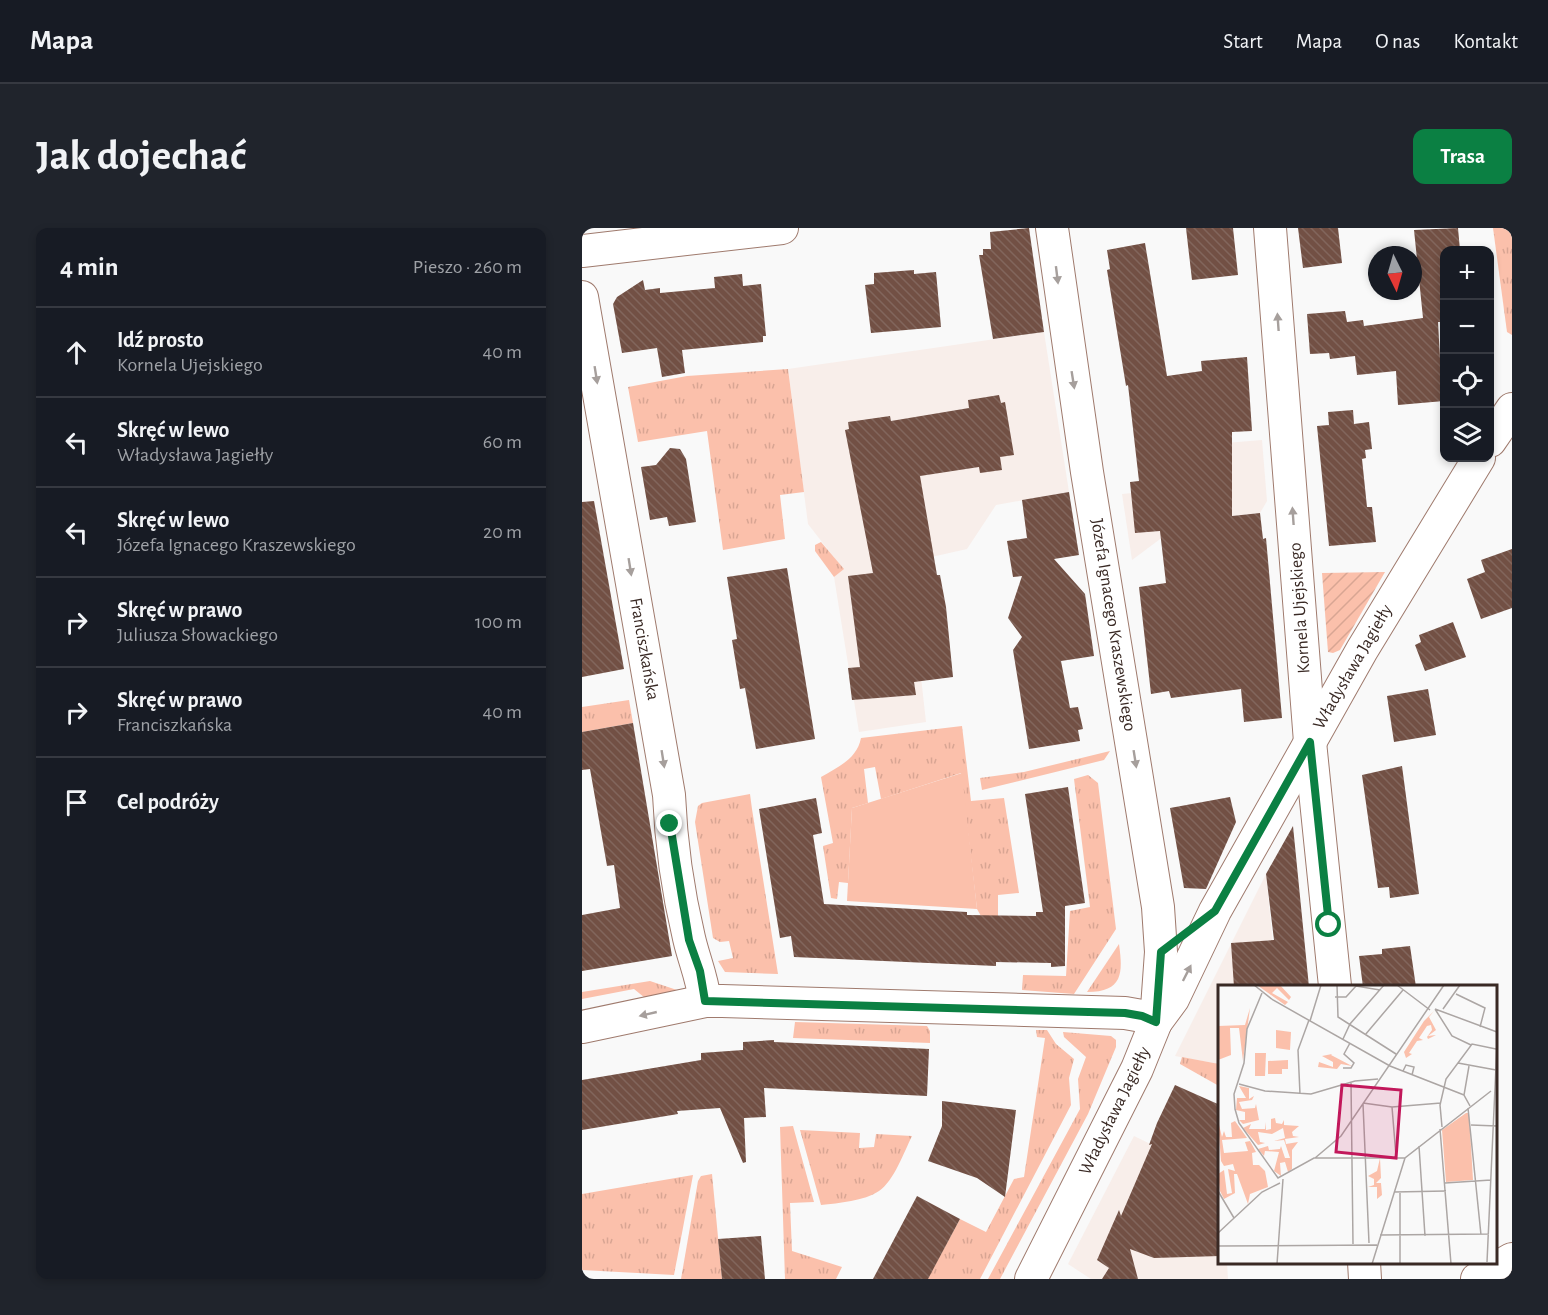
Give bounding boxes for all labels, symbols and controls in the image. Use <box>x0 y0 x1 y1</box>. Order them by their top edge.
text: Mapa <box>30 27 93 55</box>
text: Start <box>1223 31 1263 52</box>
text: Mapa <box>1296 31 1342 52</box>
text: O nas <box>1375 31 1420 52</box>
text: Kontakt <box>1453 31 1518 52</box>
button: Trasa <box>1413 129 1512 184</box>
text: Jak dojechać <box>36 135 246 177</box>
north arrow <box>1368 246 1422 300</box>
map controls <box>1440 246 1494 462</box>
button: + <box>1440 246 1494 300</box>
text: 4 min <box>60 254 119 280</box>
text: Pieszo · 260 m <box>413 257 522 277</box>
one-way arrow <box>1053 266 1062 285</box>
button: − <box>1440 300 1494 354</box>
one-way arrow <box>1273 312 1283 331</box>
text: Idź prosto <box>117 329 204 351</box>
icon: ahead <box>60 336 93 369</box>
text: 40 m <box>483 342 522 362</box>
button: locate <box>1440 354 1494 408</box>
text: Kornela Ujejskiego <box>117 355 263 375</box>
one-way arrow <box>592 366 601 385</box>
one-way arrow <box>1069 370 1078 389</box>
button: layers <box>1440 408 1494 462</box>
text: Skręć w lewo <box>117 419 229 441</box>
icon: left <box>60 426 93 459</box>
text: 60 m <box>483 432 522 452</box>
text: Władysława Jagiełły <box>117 445 273 465</box>
one-way arrow <box>1288 507 1297 526</box>
text: Skręć w lewo <box>117 509 229 531</box>
icon: left <box>60 516 93 549</box>
street label: Józefa Ignacego Kraszewskiego <box>1087 517 1139 733</box>
text: 20 m <box>483 522 522 542</box>
text: Józefa Ignacego Kraszewskiego <box>117 535 356 555</box>
street label: Kornela Ujejskiego <box>1286 542 1314 674</box>
one-way arrow <box>625 558 634 577</box>
street label: Franciszkańska <box>626 596 662 702</box>
text: Skręć w prawo <box>117 599 242 621</box>
street label: Władysława Jagiełły <box>1310 601 1396 732</box>
icon: right <box>60 606 93 639</box>
text: 100 m <box>475 612 522 632</box>
text: Juliusza Słowackiego <box>117 625 278 645</box>
text: Skręć w prawo <box>117 689 242 711</box>
icon: right <box>60 696 93 729</box>
text: 40 m <box>483 702 522 722</box>
text: Franciszkańska <box>117 715 232 735</box>
one-way arrow <box>1130 749 1139 768</box>
one-way arrow <box>658 750 667 769</box>
icon: arrive <box>60 786 93 819</box>
text: Cel podróży <box>117 791 219 813</box>
route end <box>656 810 682 836</box>
route start <box>1315 911 1341 937</box>
one-way arrow <box>1182 964 1192 981</box>
inset map <box>1218 985 1497 1264</box>
one-way arrow <box>639 1010 658 1019</box>
street label: Władysława Jagiełły <box>1076 1044 1154 1178</box>

